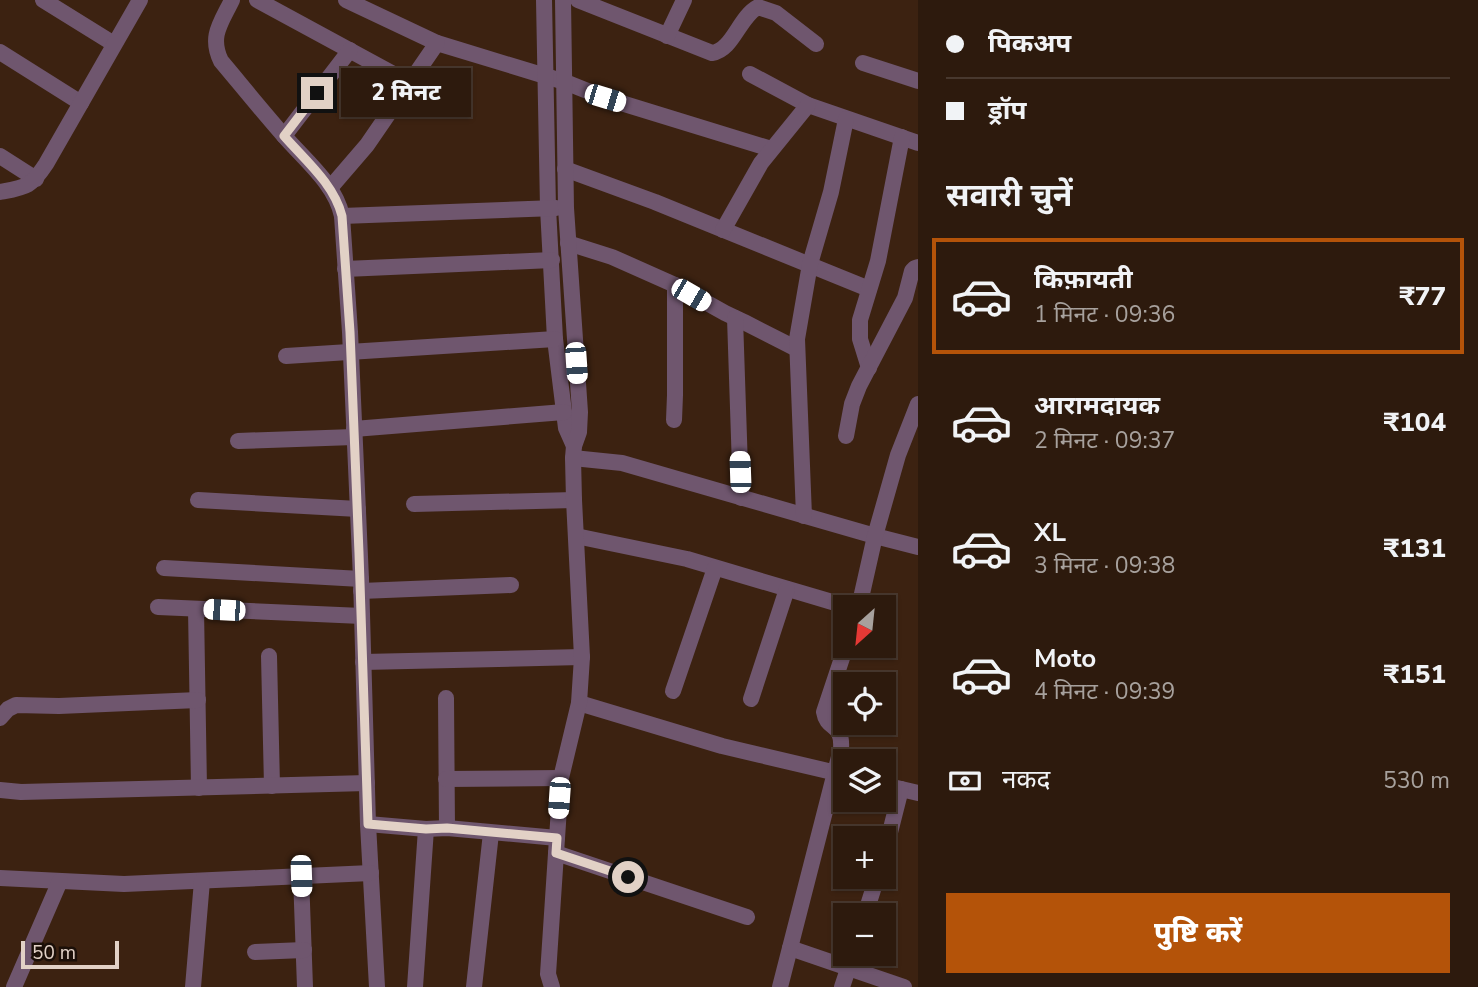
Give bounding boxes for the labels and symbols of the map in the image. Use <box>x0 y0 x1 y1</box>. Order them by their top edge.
callout: 2 मिनट <box>342 68 471 118</box>
route end <box>301 77 333 109</box>
car <box>582 82 629 114</box>
car <box>668 275 715 315</box>
car <box>565 341 588 385</box>
car <box>729 451 752 493</box>
north arrow <box>833 595 896 658</box>
car <box>203 598 246 622</box>
car <box>548 776 571 820</box>
car <box>290 855 313 897</box>
route start <box>612 861 644 893</box>
scale bar <box>21 938 119 970</box>

